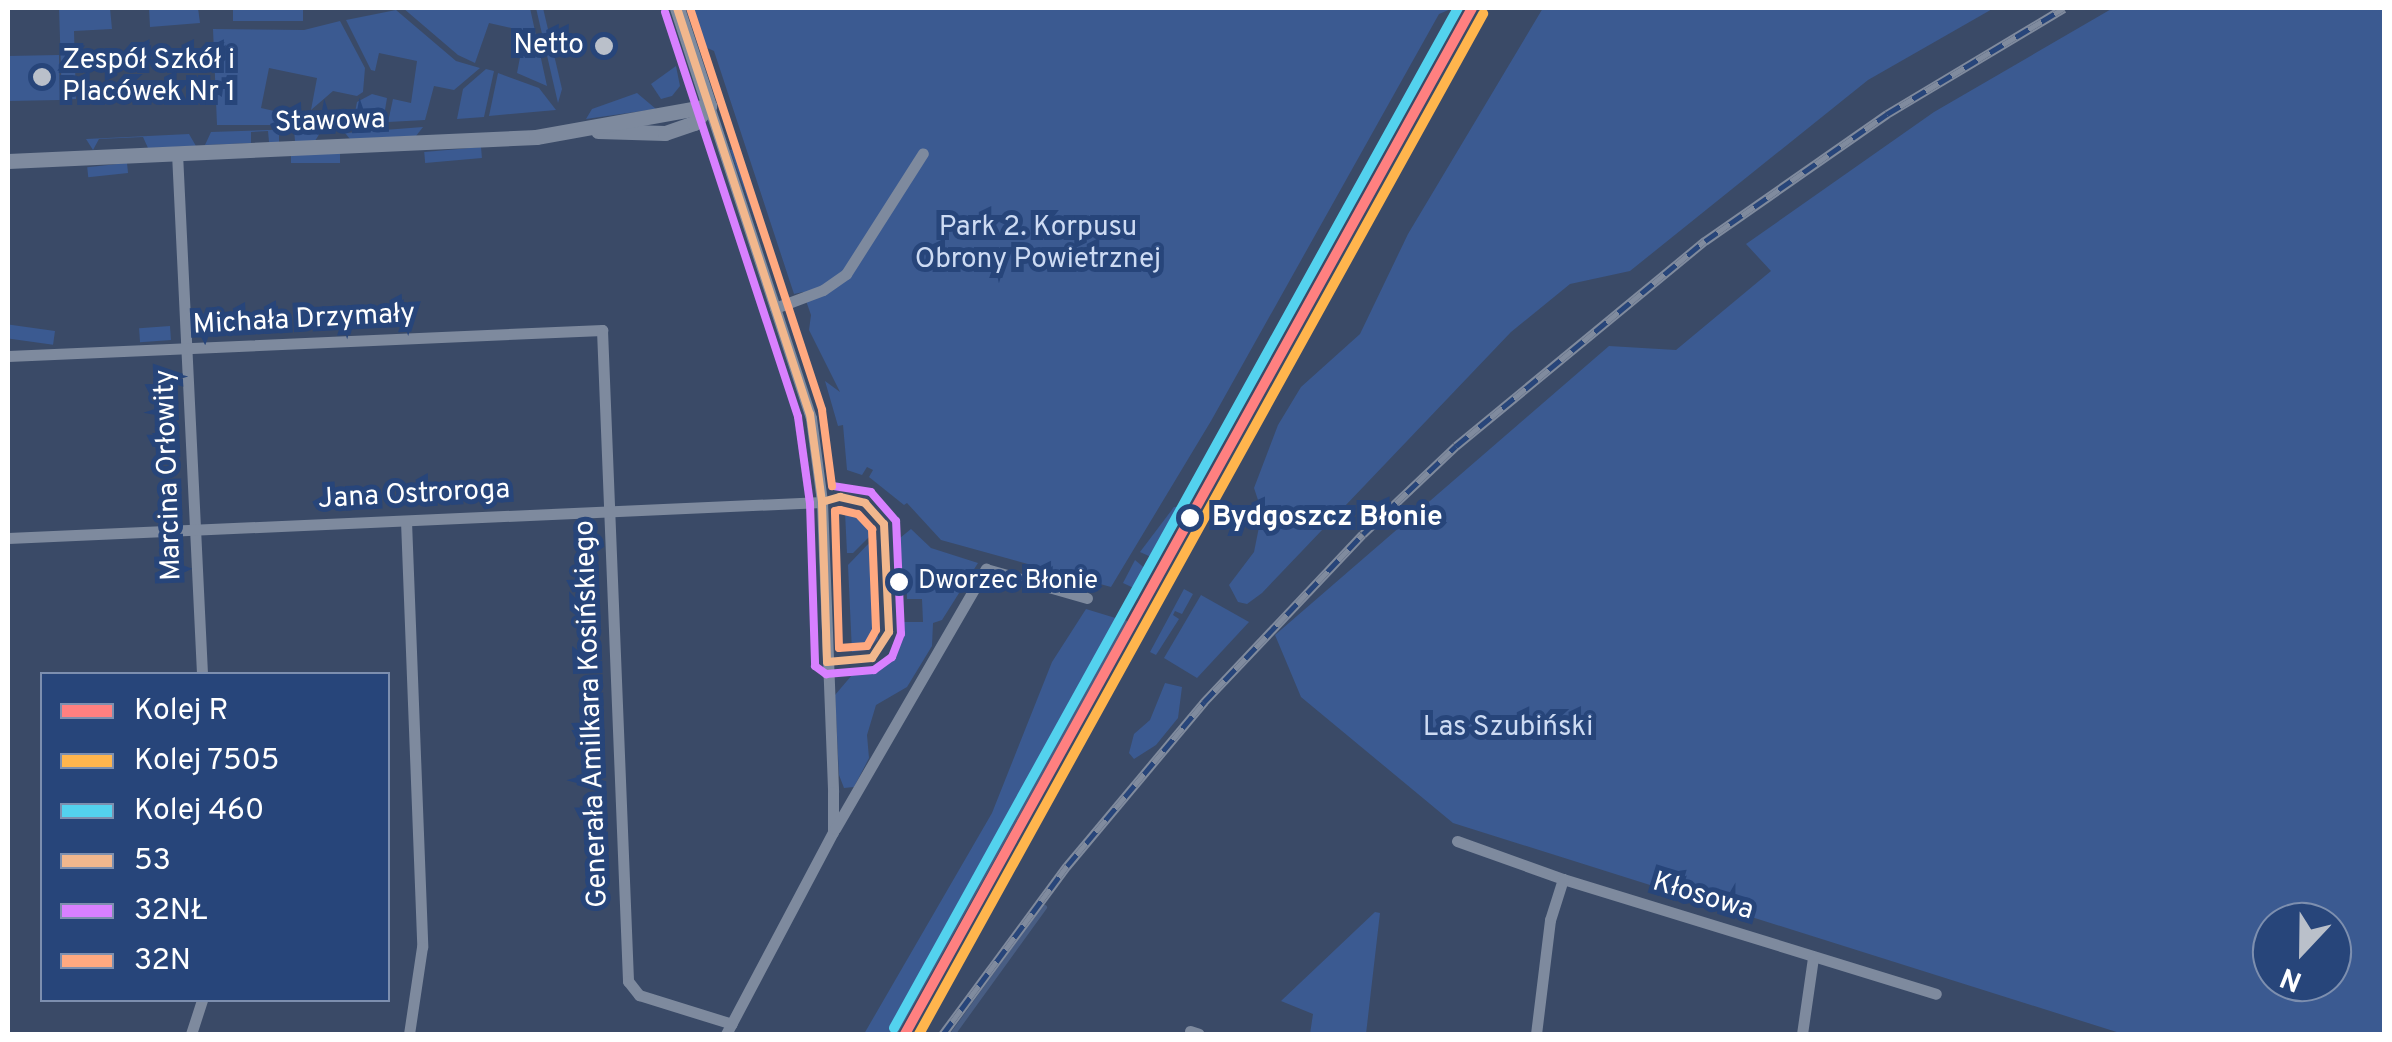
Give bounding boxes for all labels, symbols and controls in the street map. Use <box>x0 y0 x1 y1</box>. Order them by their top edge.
place label: Netto <box>513 29 584 63</box>
marker: Netto <box>593 35 615 57</box>
place label: Zespół Szkół i Placówek Nr 1 <box>62 44 236 110</box>
marker: Zespół Szkół i Placówek Nr 1 <box>31 66 53 88</box>
street label: Stawowa <box>274 103 386 141</box>
park label: Park 2. Korpusu Obrony Powietrznej <box>915 211 1161 277</box>
street label: Michała Drzymały <box>192 297 416 343</box>
street label: Marcina Orłowity <box>149 369 189 581</box>
street label: Jana Ostroroga <box>317 473 511 517</box>
place label: Bydgoszcz Błonie <box>1212 501 1443 535</box>
marker: Bydgoszcz Błonie <box>1177 505 1203 531</box>
street label: Generała Amilkara Kosińskiego <box>568 519 616 909</box>
place label: Dworzec Błonie <box>918 566 1098 598</box>
marker: Dworzec Błonie <box>889 572 909 592</box>
legend <box>40 672 390 1002</box>
text: Kolej R <box>134 693 228 730</box>
park label: Las Szubiński <box>1423 711 1593 745</box>
text: Kolej 7505 <box>134 743 279 780</box>
text: Kolej 460 <box>134 793 264 830</box>
text: 53 <box>134 843 171 880</box>
street label: Kłosowa <box>1648 866 1758 928</box>
text: 32NŁ <box>134 893 208 930</box>
north arrow <box>2252 902 2352 1002</box>
text: 32N <box>134 943 191 980</box>
text: N <box>2275 958 2308 998</box>

